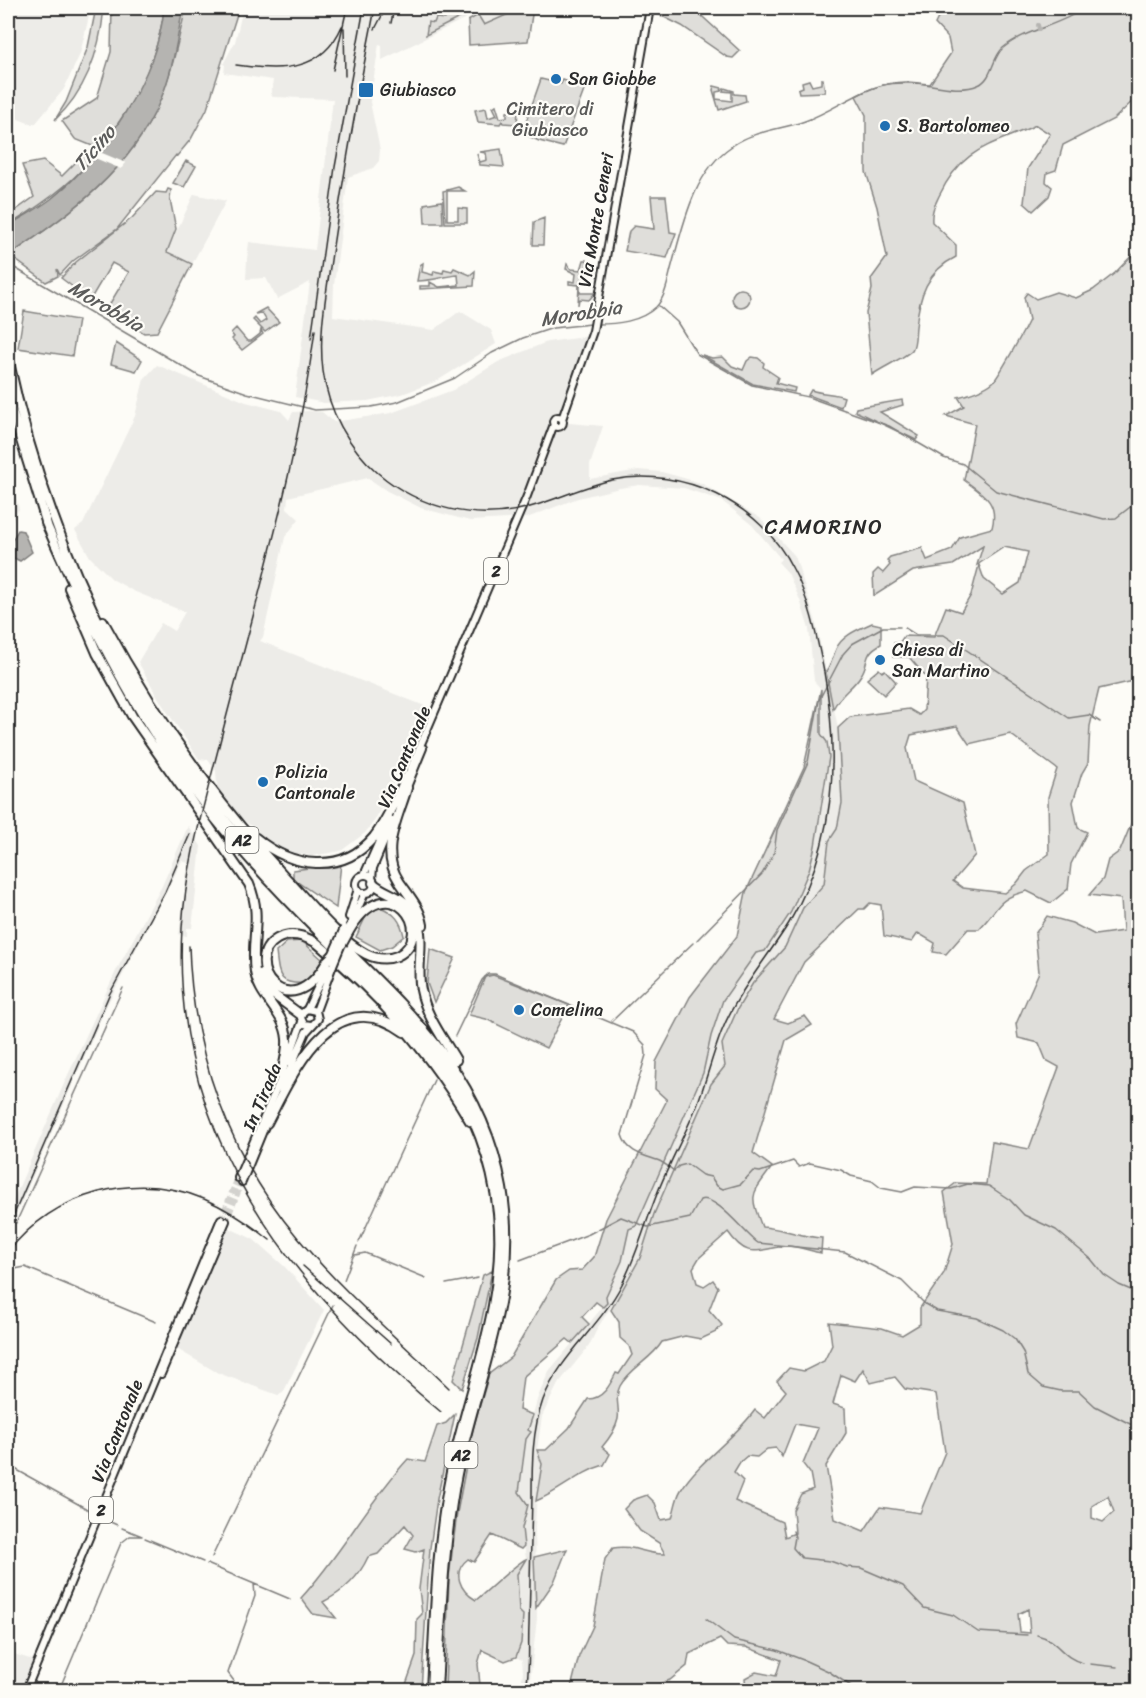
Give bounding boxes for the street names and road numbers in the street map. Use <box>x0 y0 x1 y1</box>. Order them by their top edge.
street label: Via Monte Ceneri <box>568 149 624 290</box>
road number: 2 <box>484 558 508 584</box>
street label: Via Cantonale <box>368 700 440 813</box>
road number: A2 <box>226 827 258 853</box>
street label: In Tirada <box>233 1058 291 1137</box>
street label: Via Cantonale <box>82 1374 152 1488</box>
road number: A2 <box>444 1442 478 1468</box>
road number: 2 <box>89 1497 113 1523</box>

